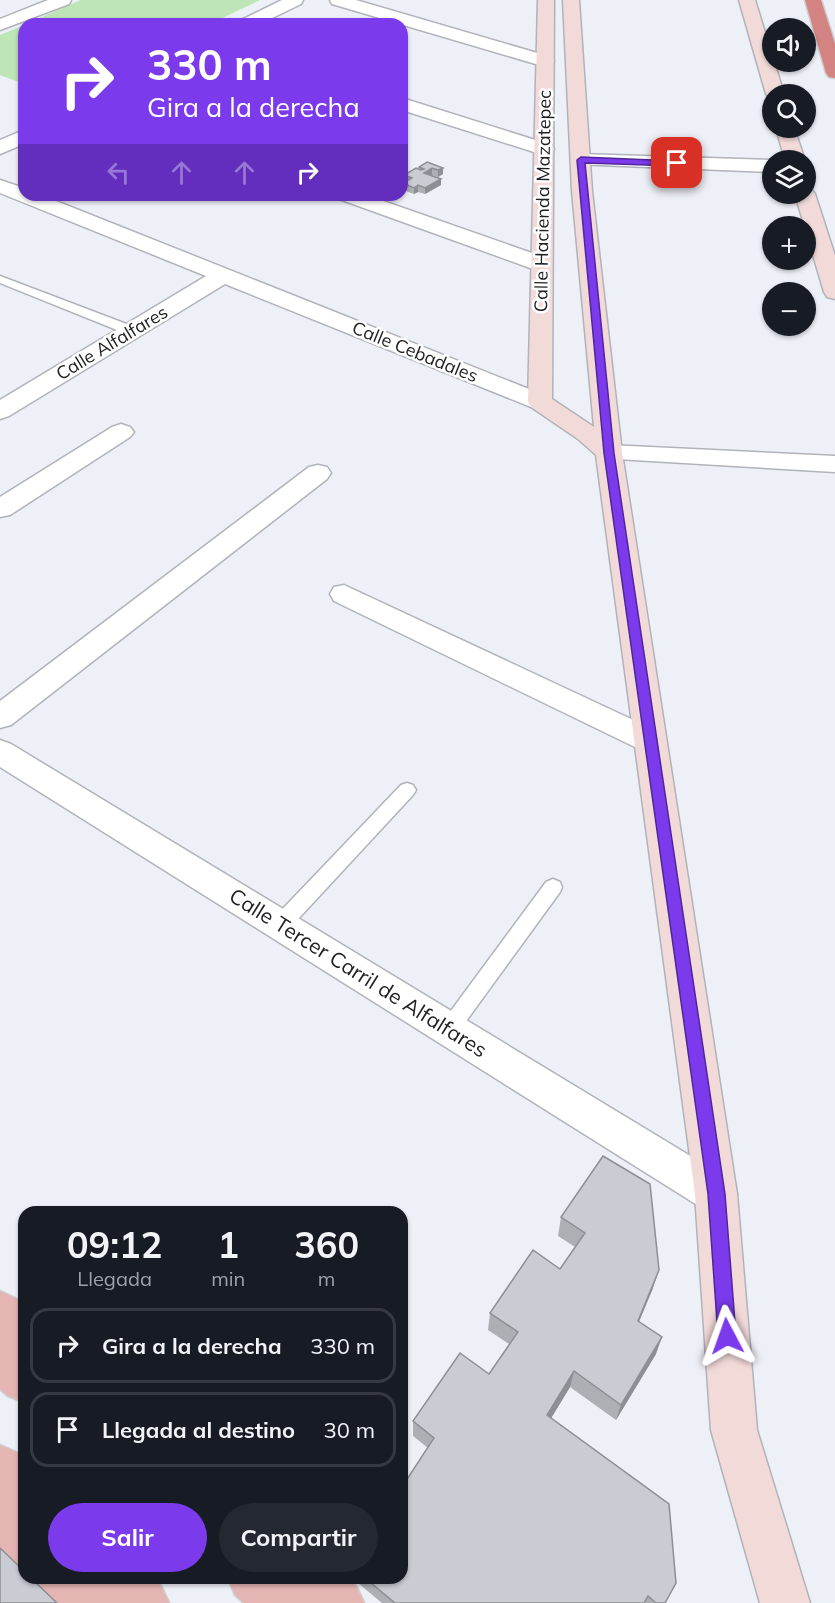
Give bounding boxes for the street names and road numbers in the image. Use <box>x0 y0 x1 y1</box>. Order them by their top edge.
street label: Calle Hacienda Mazatepec <box>529 90 556 312</box>
street label: Calle Alfalfares <box>52 300 172 385</box>
street label: Calle Cebadales <box>349 316 481 387</box>
street label: Calle Tercer Carril de Alfalfares <box>225 882 492 1062</box>

